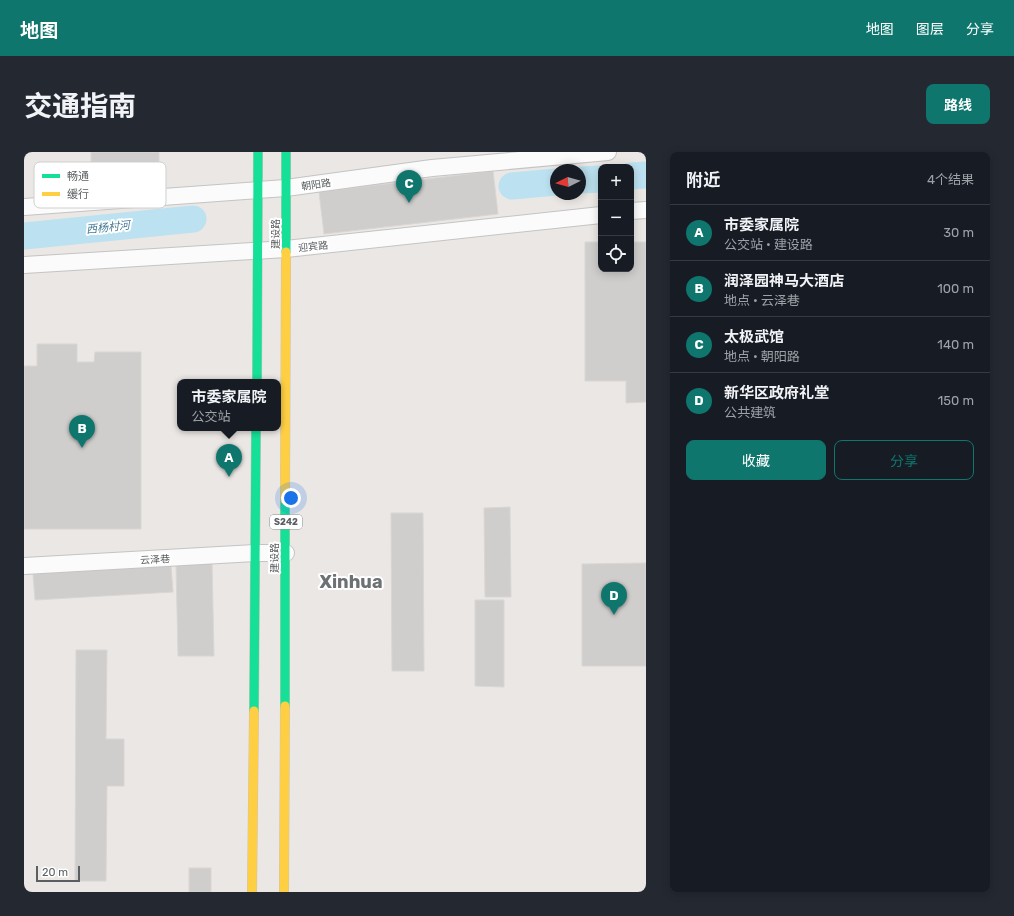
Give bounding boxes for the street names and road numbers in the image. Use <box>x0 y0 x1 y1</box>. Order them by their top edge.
street label: 朝阳路 <box>300 177 332 193</box>
street label: 建设路 <box>270 219 282 249</box>
street label: 迎宾路 <box>298 239 329 255</box>
road number: S242 <box>270 515 302 529</box>
street label: 建设路 <box>269 543 281 573</box>
street label: 云泽巷 <box>140 553 170 567</box>

